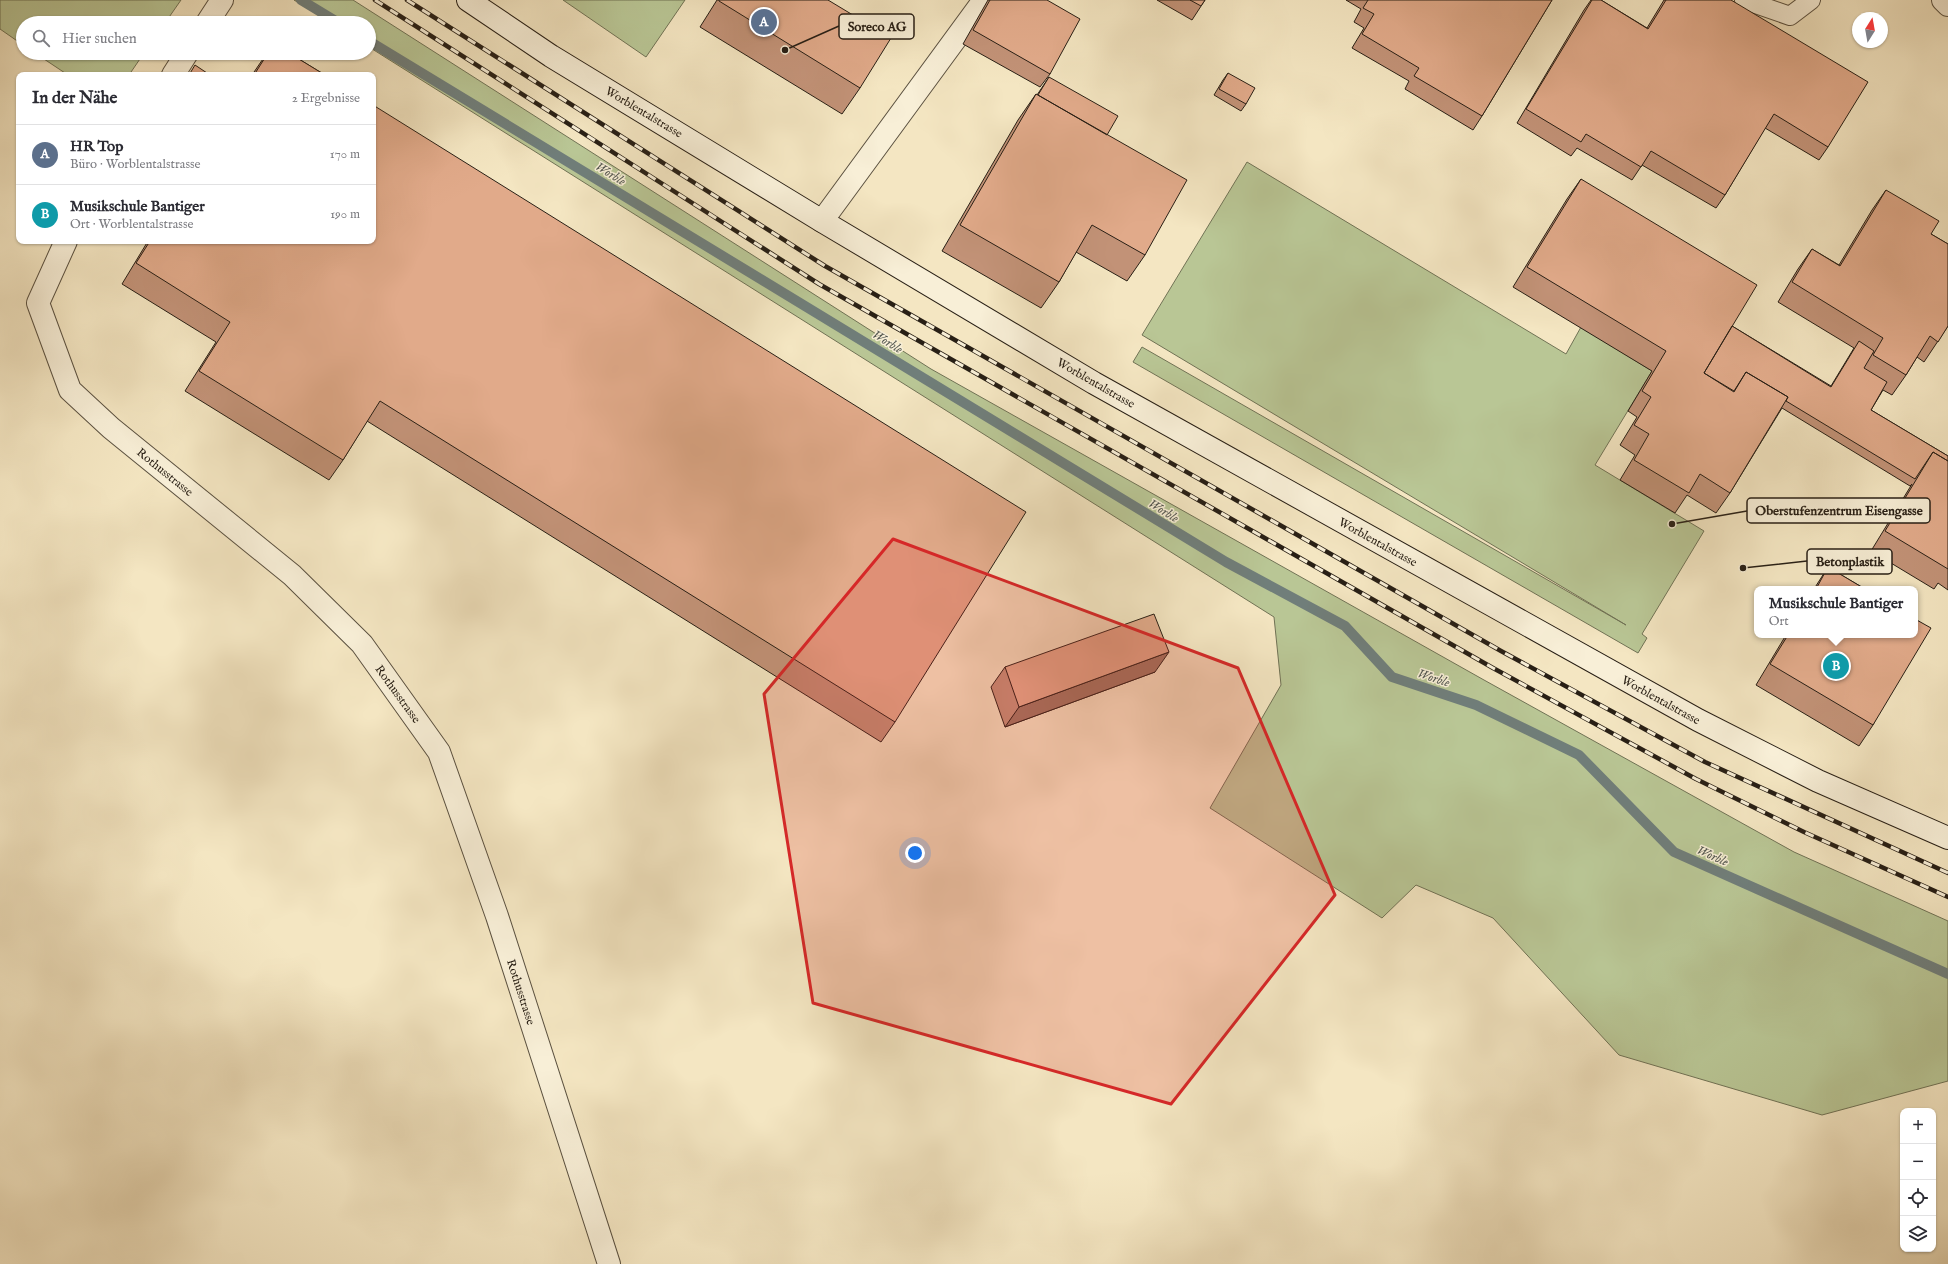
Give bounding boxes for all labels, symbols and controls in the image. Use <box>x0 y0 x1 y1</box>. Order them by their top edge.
pin: A <box>751 7 777 37</box>
north arrow <box>1852 12 1888 48</box>
callout: Soreco AG <box>839 14 914 39</box>
search box <box>16 16 376 60</box>
text: Soreco AG <box>848 19 907 36</box>
icon: search <box>30 27 52 49</box>
text: Hier suchen <box>62 29 137 48</box>
street label: Worblentalstrasse <box>602 83 686 142</box>
text: In der Nähe <box>32 88 117 109</box>
text: 2 Ergebnisse <box>292 90 360 107</box>
text: HR Top <box>70 137 123 156</box>
text: A <box>41 146 49 163</box>
text: 170 m <box>330 146 360 163</box>
text: Büro · Worblentalstrasse <box>70 156 201 173</box>
water label: Worble <box>592 159 629 190</box>
text: Musikschule Bantiger <box>70 197 205 216</box>
text: B <box>41 206 49 223</box>
text: 190 m <box>330 206 360 223</box>
text: Ort · Worblentalstrasse <box>70 216 193 233</box>
water label: Worble <box>869 327 906 358</box>
street label: Worblentalstrasse <box>1054 355 1138 412</box>
street label: Rothusstrasse <box>133 445 196 500</box>
water label: Worble <box>1145 496 1182 527</box>
callout: Oberstufenzentrum Eisengasse <box>1747 498 1930 523</box>
text: Oberstufenzentrum Eisengasse <box>1755 503 1923 520</box>
street label: Worblentalstrasse <box>1336 515 1420 570</box>
callout: Betonplastik <box>1807 549 1892 574</box>
text: Betonplastik <box>1816 554 1885 571</box>
popup <box>1754 586 1918 638</box>
text: Musikschule Bantiger <box>1769 594 1903 613</box>
text: Ort <box>1769 613 1789 630</box>
pin: B <box>1823 651 1849 681</box>
street label: Rothusstrasse <box>371 662 424 727</box>
water label: Worble <box>1415 665 1452 692</box>
street label: Worblentalstrasse <box>1619 673 1703 728</box>
water label: Worble <box>1694 842 1731 871</box>
your location <box>905 843 925 863</box>
street label: Rothusstrasse <box>503 957 538 1027</box>
map controls <box>1900 1108 1936 1252</box>
button: + <box>1900 1108 1936 1144</box>
button: − <box>1900 1144 1936 1180</box>
button: locate <box>1900 1180 1936 1216</box>
button: layers <box>1900 1216 1936 1252</box>

